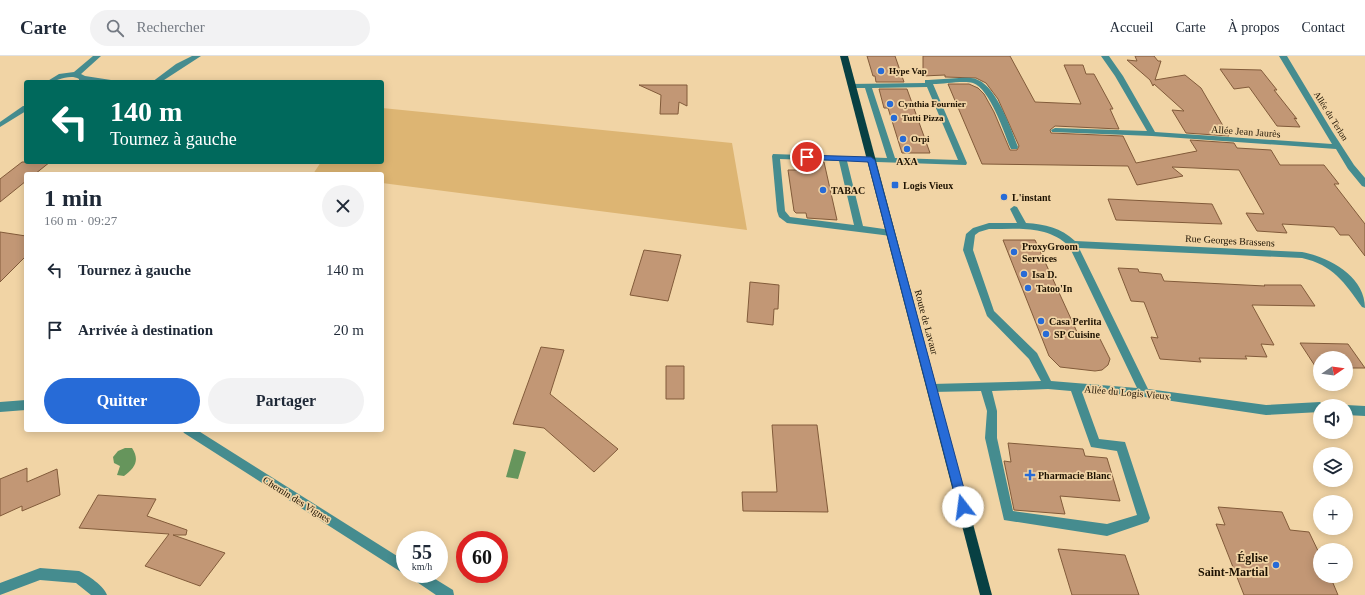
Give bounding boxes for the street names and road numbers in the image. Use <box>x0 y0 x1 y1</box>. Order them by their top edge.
street label: Allée du Terlon <box>1312 90 1350 143</box>
street label: Allée Jean Jaurès <box>1211 124 1281 139</box>
street label: Rue Georges Brassens <box>1185 233 1275 248</box>
street label: Route de Lavaur <box>913 289 941 356</box>
street label: Allée du Logis Vieux <box>1084 383 1170 402</box>
street label: Chemin des Vignes <box>261 474 333 525</box>

